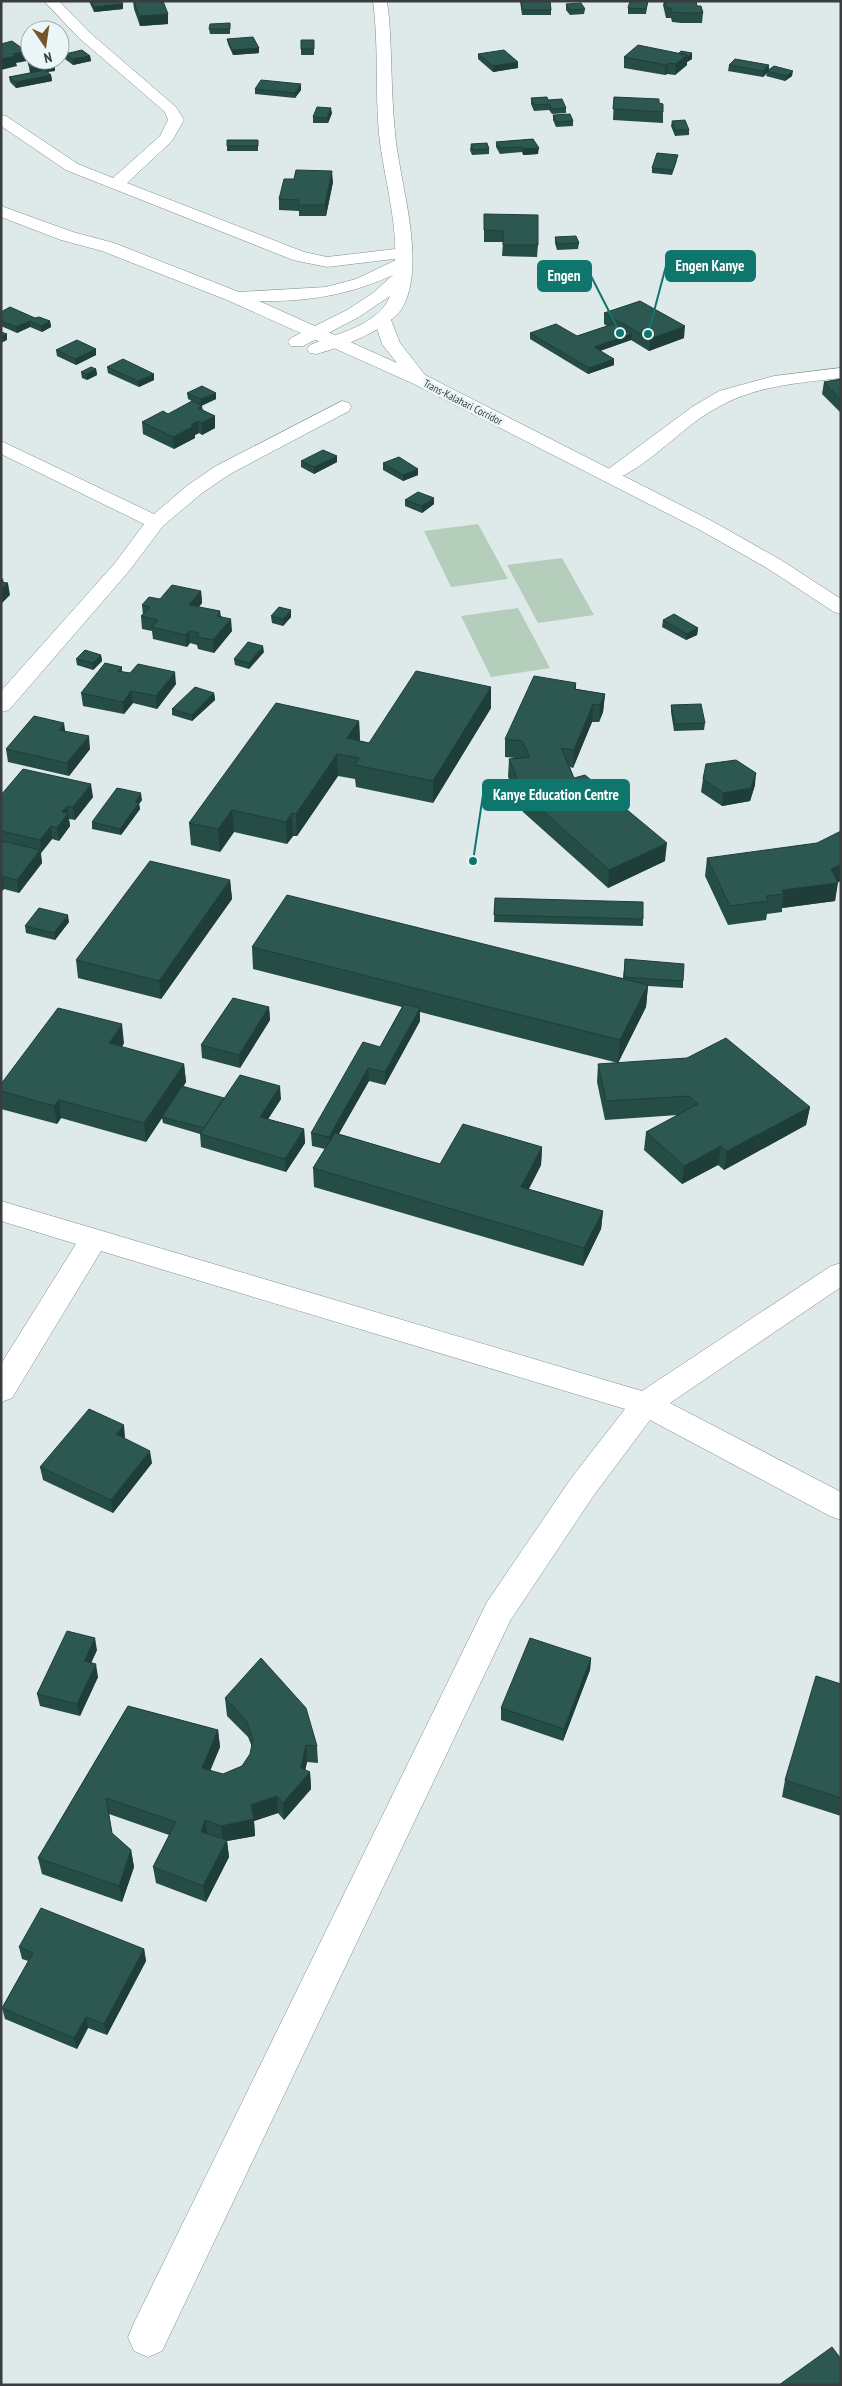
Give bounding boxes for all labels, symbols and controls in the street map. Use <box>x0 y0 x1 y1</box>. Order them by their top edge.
north arrow <box>20 20 70 70</box>
text: N <box>42 48 54 67</box>
callout: Engen Kanye <box>666 251 755 281</box>
text: Engen Kanye <box>676 256 744 275</box>
callout: Engen <box>538 261 591 291</box>
text: Engen <box>548 266 581 285</box>
street label: Trans-Kalahari Corridor <box>421 376 505 428</box>
callout: Kanye Education Centre <box>483 780 629 810</box>
text: Kanye Education Centre <box>493 785 619 804</box>

